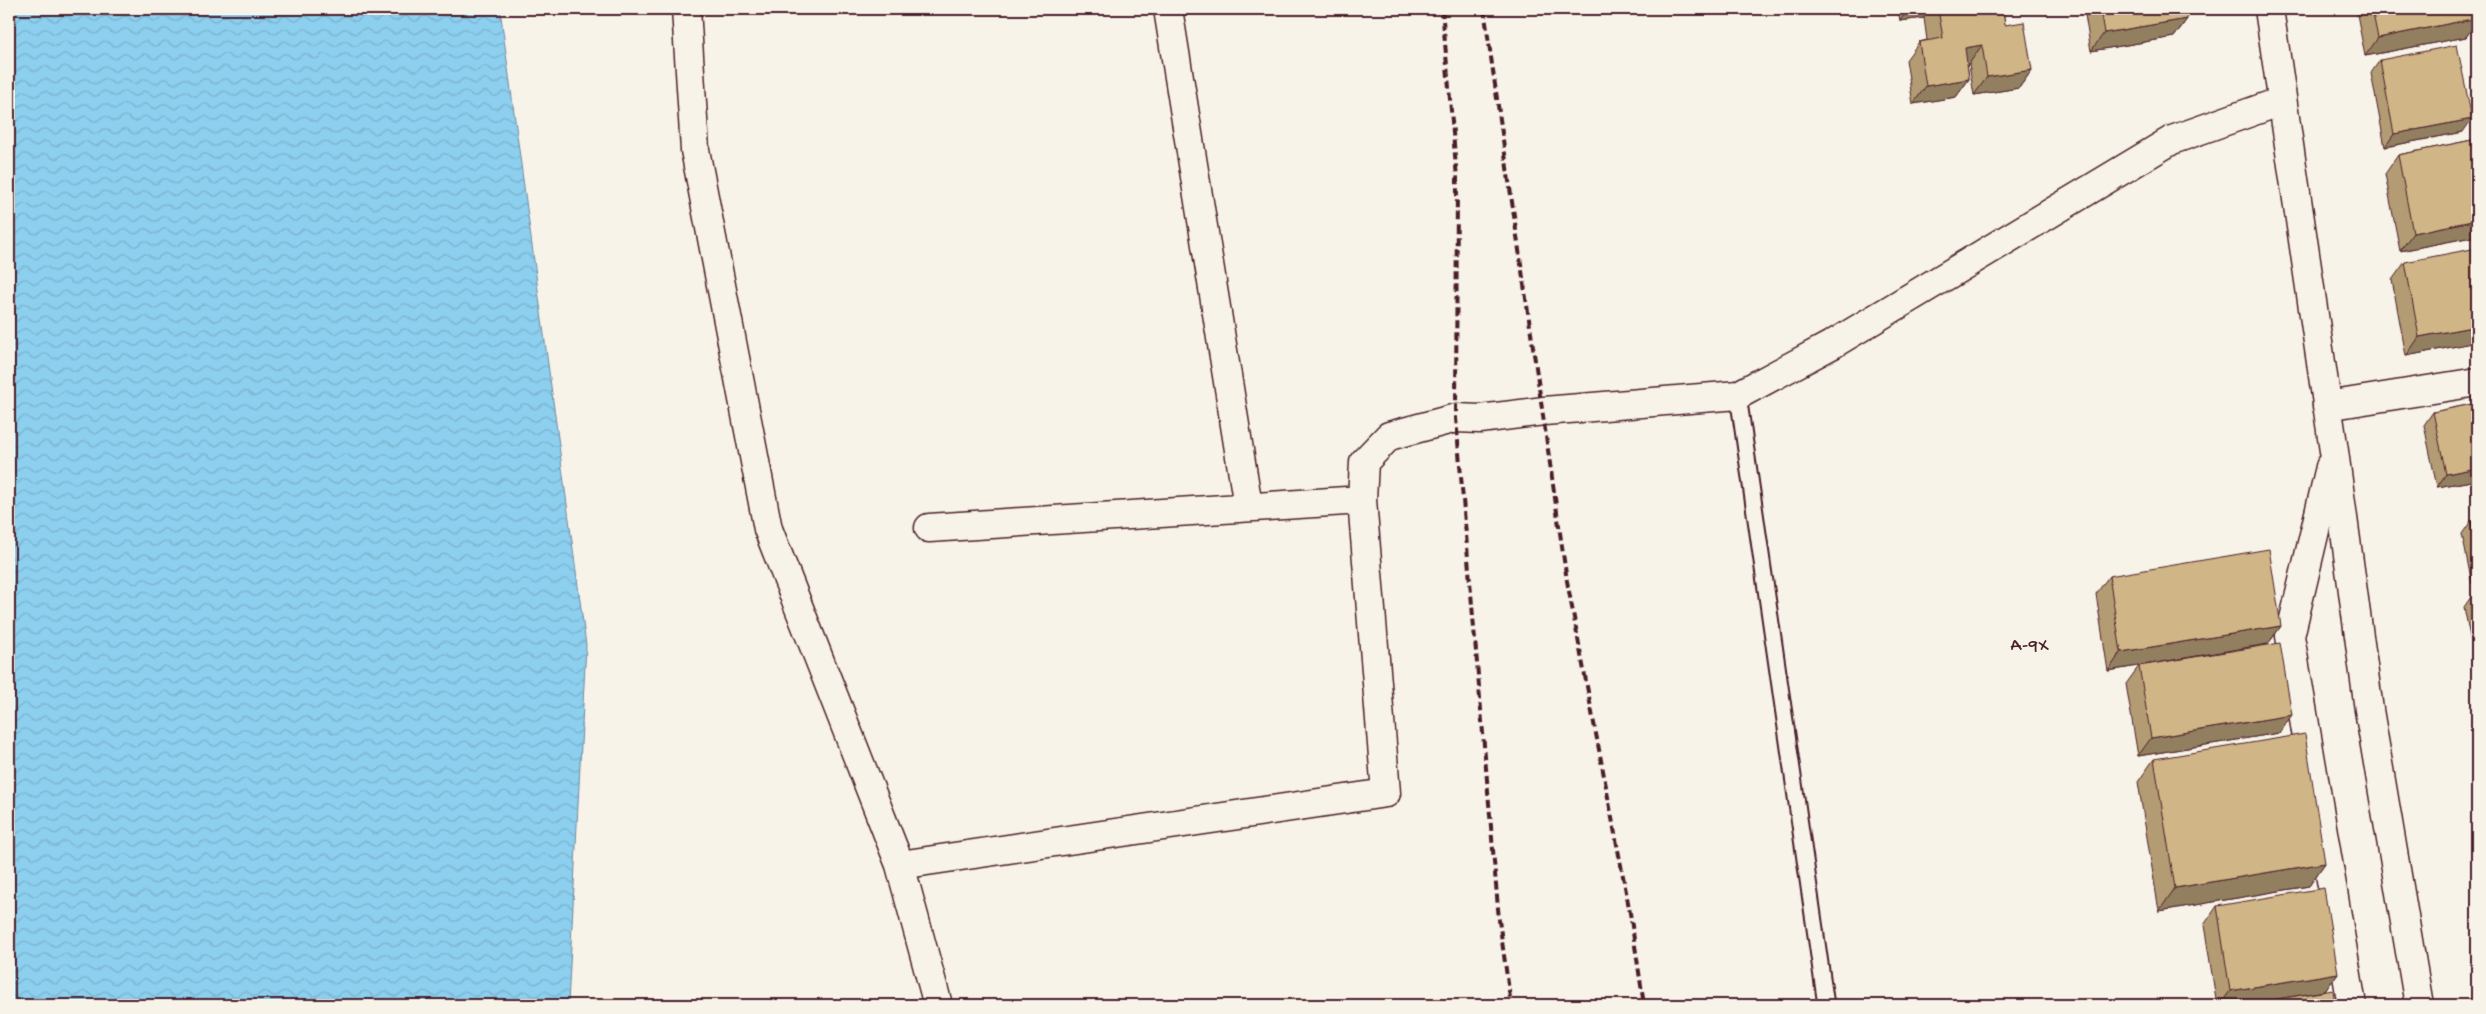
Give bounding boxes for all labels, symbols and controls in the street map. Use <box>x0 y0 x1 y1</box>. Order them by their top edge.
district label: A-9X <box>2011 636 2050 657</box>

